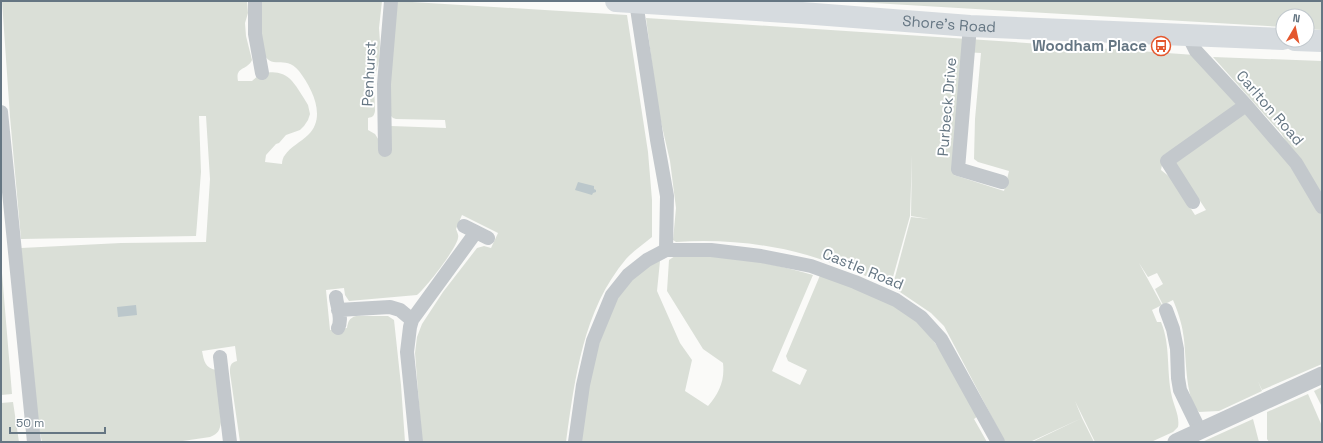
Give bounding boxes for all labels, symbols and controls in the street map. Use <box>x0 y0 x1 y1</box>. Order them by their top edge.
north arrow <box>1275 8 1315 48</box>
street label: Shore's Road <box>902 11 996 36</box>
text: N <box>1292 11 1301 26</box>
bus stop icon: Woodham Place <box>1150 35 1172 57</box>
place label: Woodham Place <box>1032 36 1147 55</box>
street label: Penhurst <box>357 41 380 107</box>
street label: Purbeck Drive <box>933 57 960 157</box>
street label: Carlton Road <box>1233 66 1308 149</box>
street label: Castle Road <box>820 244 907 293</box>
scale bar <box>10 409 105 435</box>
text: 50 m <box>16 415 44 431</box>

